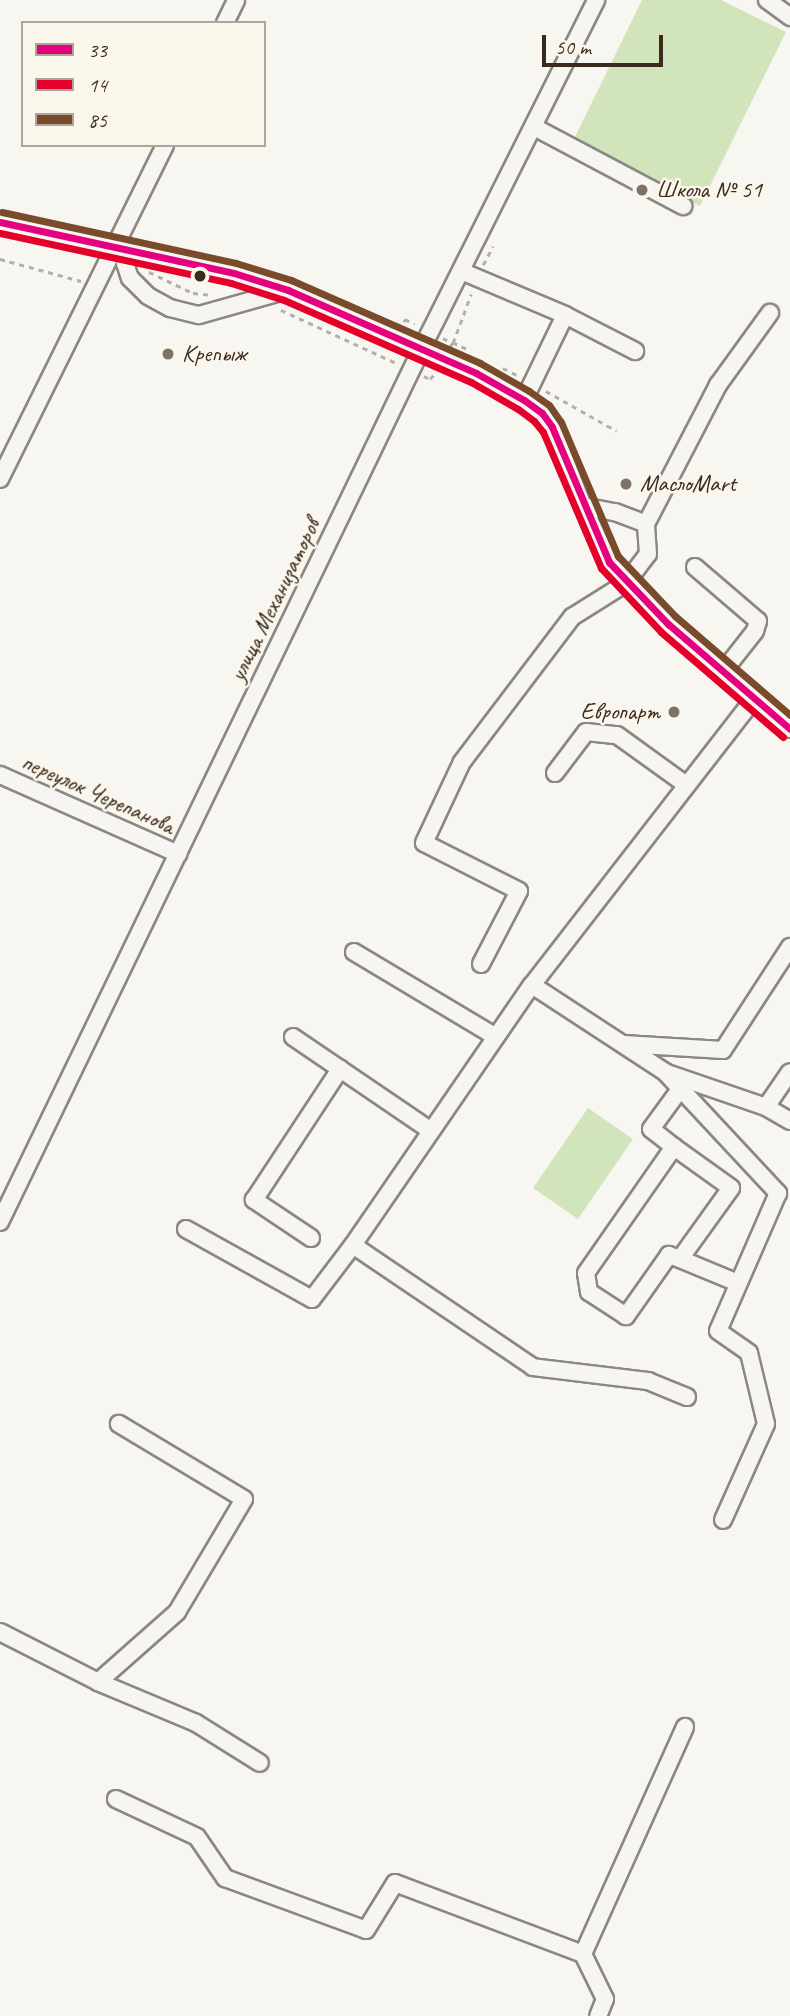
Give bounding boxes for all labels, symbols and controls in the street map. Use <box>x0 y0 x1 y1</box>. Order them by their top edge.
legend <box>21 21 266 147</box>
scale bar <box>545 21 666 65</box>
text: 50 m <box>555 34 591 60</box>
text: 33 <box>88 37 107 63</box>
text: 14 <box>88 72 107 98</box>
text: 85 <box>88 107 107 133</box>
place label: Школа № 51 <box>656 176 762 204</box>
marker: Школа № 51 <box>634 182 650 198</box>
unlabelled marker <box>193 269 207 283</box>
place label: Крепыж <box>182 340 247 368</box>
marker: Крепыж <box>160 346 176 362</box>
place label: МаслоMart <box>640 470 736 498</box>
marker: МаслоMart <box>618 476 634 492</box>
street label: улица Механизаторов <box>224 515 326 685</box>
place label: Европарт <box>580 698 660 726</box>
marker: Европарт <box>666 704 682 720</box>
street label: переулок Черепанова <box>17 747 179 841</box>

